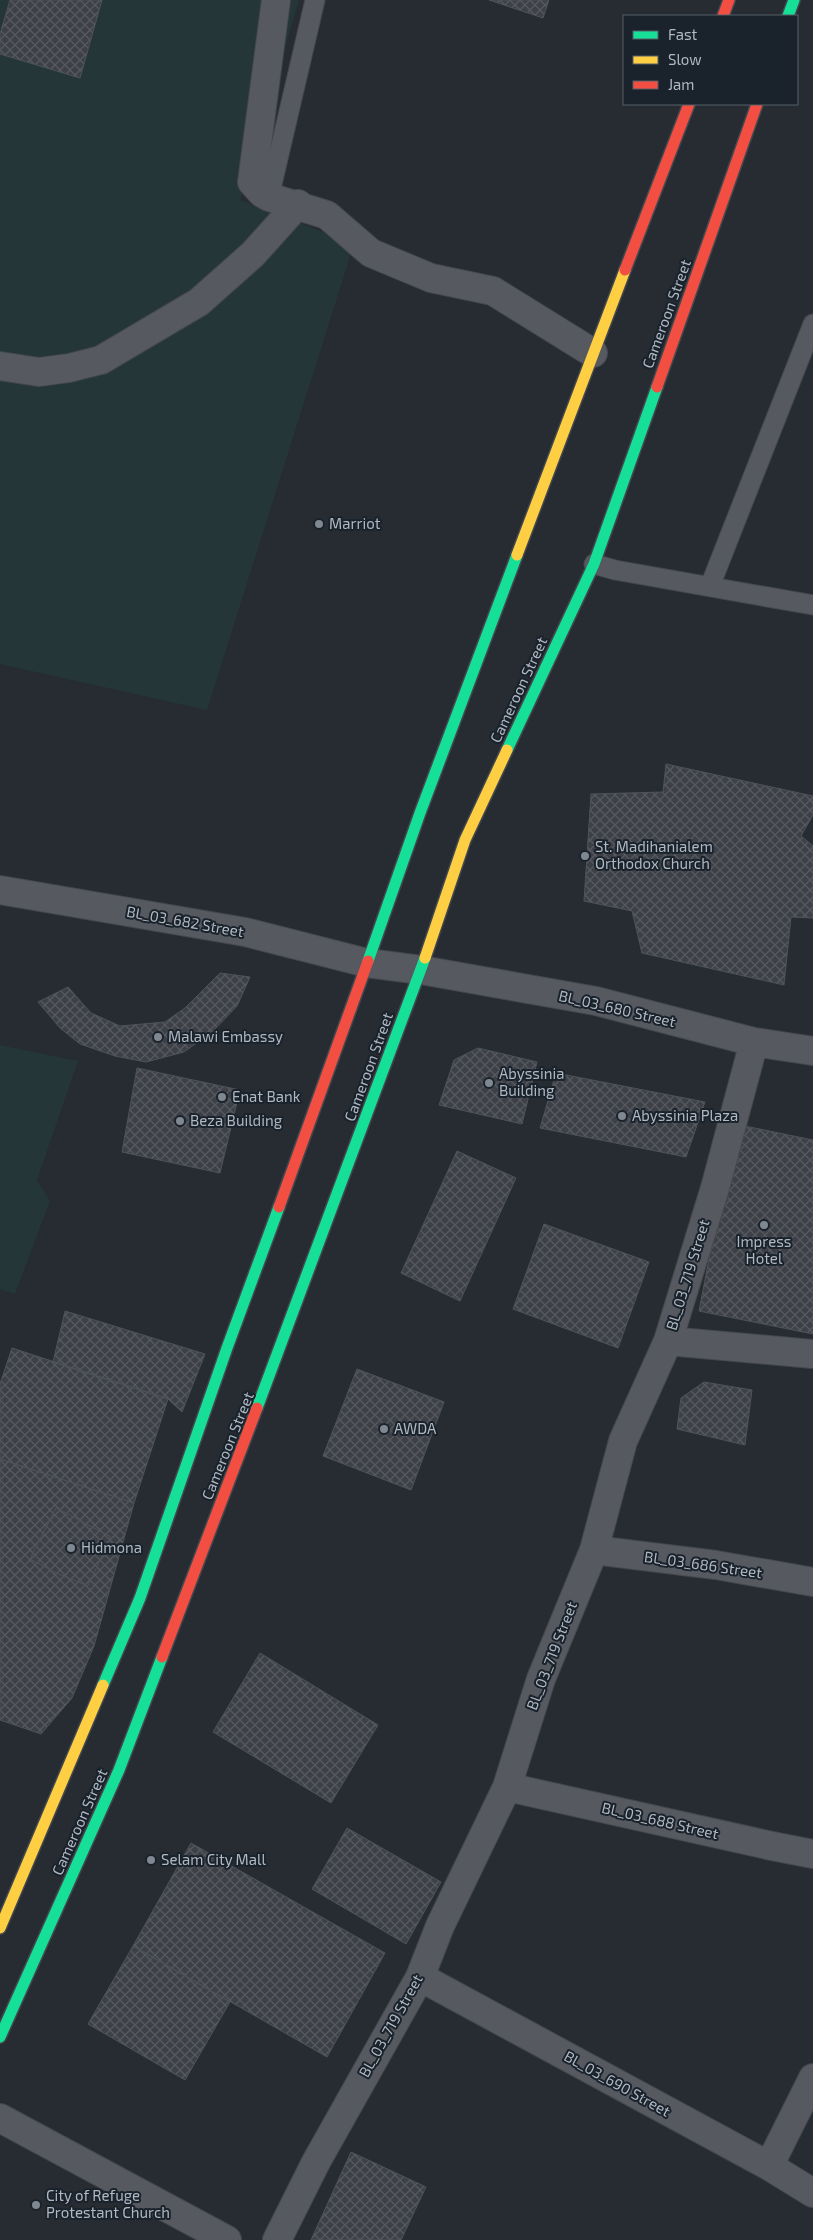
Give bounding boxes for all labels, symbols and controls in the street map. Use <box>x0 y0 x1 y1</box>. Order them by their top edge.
legend <box>623 15 798 105</box>
text: Fast <box>668 25 698 43</box>
text: Slow <box>668 50 702 68</box>
text: Jam <box>668 75 694 93</box>
street label: Cameroon Street <box>638 256 694 371</box>
place label: Marriot <box>329 514 381 532</box>
marker: Marriot <box>313 518 325 530</box>
street label: Cameroon Street <box>486 634 551 745</box>
place label: St. Madihanialem Orthodox Church <box>595 837 713 872</box>
marker: St. Madihanialem Orthodox Church <box>579 850 591 862</box>
street label: BL_03_682 Street <box>125 902 245 940</box>
street label: BL_03_680 Street <box>557 986 678 1030</box>
street label: Cameroon Street <box>340 1009 396 1124</box>
place label: Malawi Embassy <box>168 1027 283 1045</box>
marker: Malawi Embassy <box>152 1031 164 1043</box>
place label: Abyssinia Building <box>499 1064 564 1099</box>
marker: Abyssinia Building <box>483 1077 495 1089</box>
place label: Enat Bank <box>232 1087 301 1105</box>
marker: Enat Bank <box>216 1091 228 1103</box>
place label: Abyssinia Plaza <box>632 1106 738 1124</box>
marker: Abyssinia Plaza <box>616 1110 628 1122</box>
place label: Beza Building <box>190 1111 283 1129</box>
marker: Beza Building <box>174 1115 186 1127</box>
street label: BL_03_719 Street <box>662 1217 713 1332</box>
marker: Impress Hotel <box>758 1219 770 1231</box>
place label: Impress Hotel <box>737 1232 791 1267</box>
street label: Cameroon Street <box>197 1389 257 1502</box>
place label: AWDA <box>394 1419 437 1437</box>
marker: AWDA <box>378 1423 390 1435</box>
place label: Hidmona <box>81 1538 142 1556</box>
marker: Hidmona <box>65 1542 77 1554</box>
street label: BL_03_686 Street <box>643 1547 764 1581</box>
street label: BL_03_719 Street <box>522 1599 580 1712</box>
street label: Cameroon Street <box>48 1765 111 1878</box>
street label: BL_03_688 Street <box>600 1798 721 1842</box>
place label: Selam City Mall <box>161 1850 266 1868</box>
marker: Selam City Mall <box>145 1854 157 1866</box>
street label: BL_03_719 Street <box>354 1971 426 2080</box>
street label: BL_03_690 Street <box>561 2046 674 2120</box>
place label: City of Refuge Protestant Church <box>46 2186 170 2221</box>
marker: City of Refuge Protestant Church <box>30 2199 42 2211</box>

